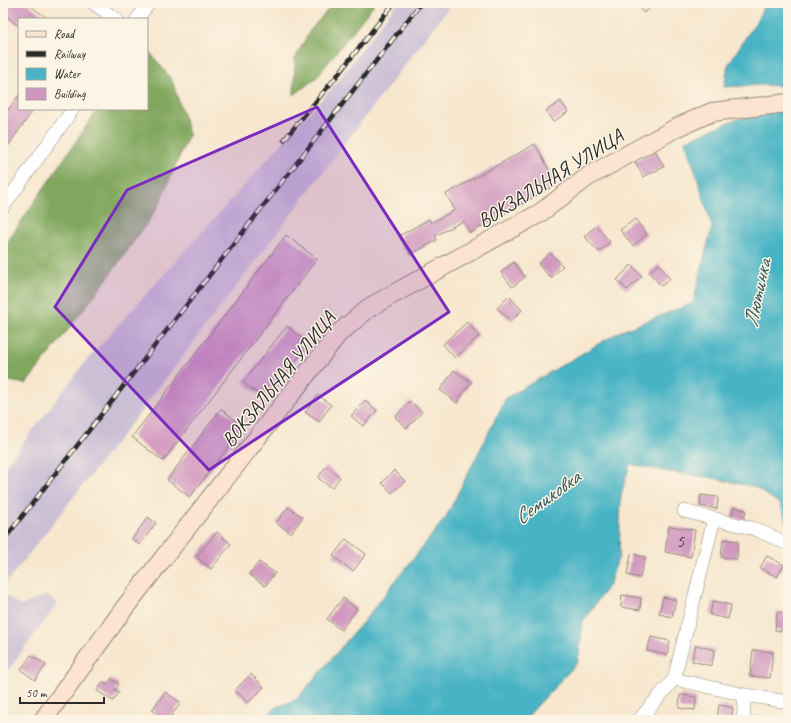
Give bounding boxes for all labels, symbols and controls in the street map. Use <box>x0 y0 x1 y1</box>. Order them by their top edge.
legend <box>18 18 148 110</box>
text: Road <box>54 26 76 42</box>
text: Railway <box>54 46 86 62</box>
text: Water <box>54 66 82 82</box>
text: Building <box>54 86 86 102</box>
street label: ВОКЗАЛЬНАЯ УЛИЦА <box>473 123 628 233</box>
water label: Лютинка <box>737 254 777 329</box>
street label: ВОКЗАЛЬНАЯ УЛИЦА <box>216 306 341 452</box>
water label: Семиковка <box>509 463 587 530</box>
house number: 5 <box>676 530 685 552</box>
scale bar <box>20 679 104 705</box>
text: 50 m <box>26 685 48 701</box>

